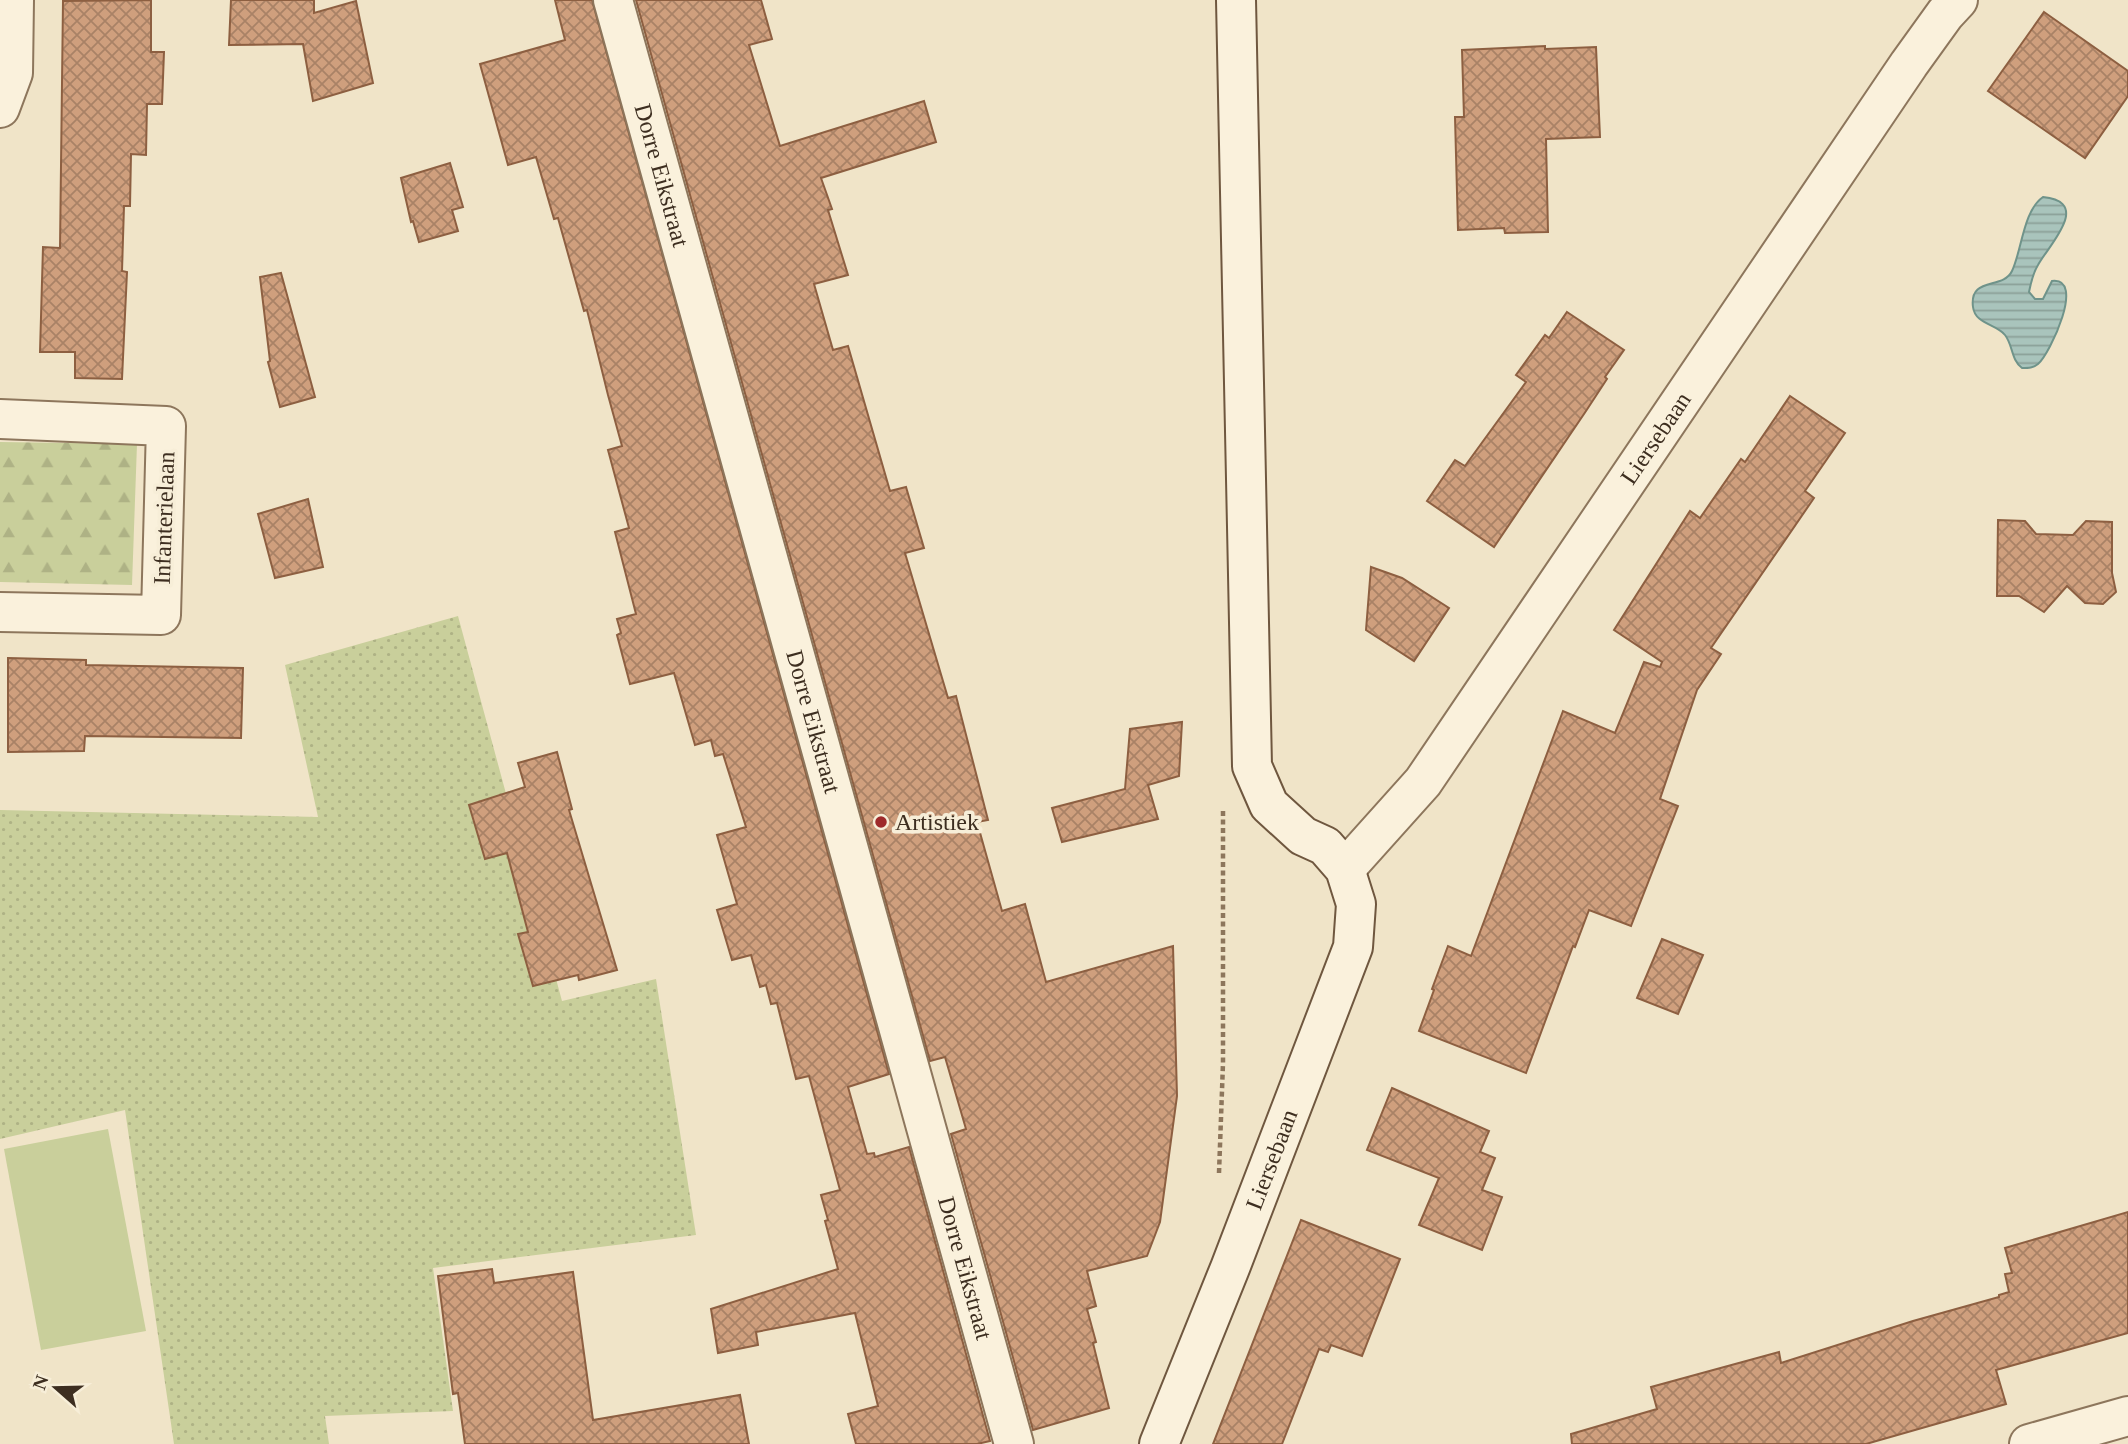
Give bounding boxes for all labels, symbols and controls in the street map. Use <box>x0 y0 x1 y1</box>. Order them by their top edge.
street label: Dorre Eikstraat <box>629 101 694 250</box>
street label: Liersebaan <box>1615 387 1696 489</box>
street label: Infanterielaan <box>149 451 179 585</box>
street label: Dorre Eikstraat <box>781 647 846 796</box>
place label: Artistiek <box>895 809 979 835</box>
marker: Artistiek <box>873 814 889 830</box>
street label: Liersebaan <box>1241 1106 1303 1213</box>
street label: Dorre Eikstraat <box>933 1194 997 1343</box>
north arrow <box>21 1353 91 1423</box>
text: N <box>28 1372 53 1392</box>

